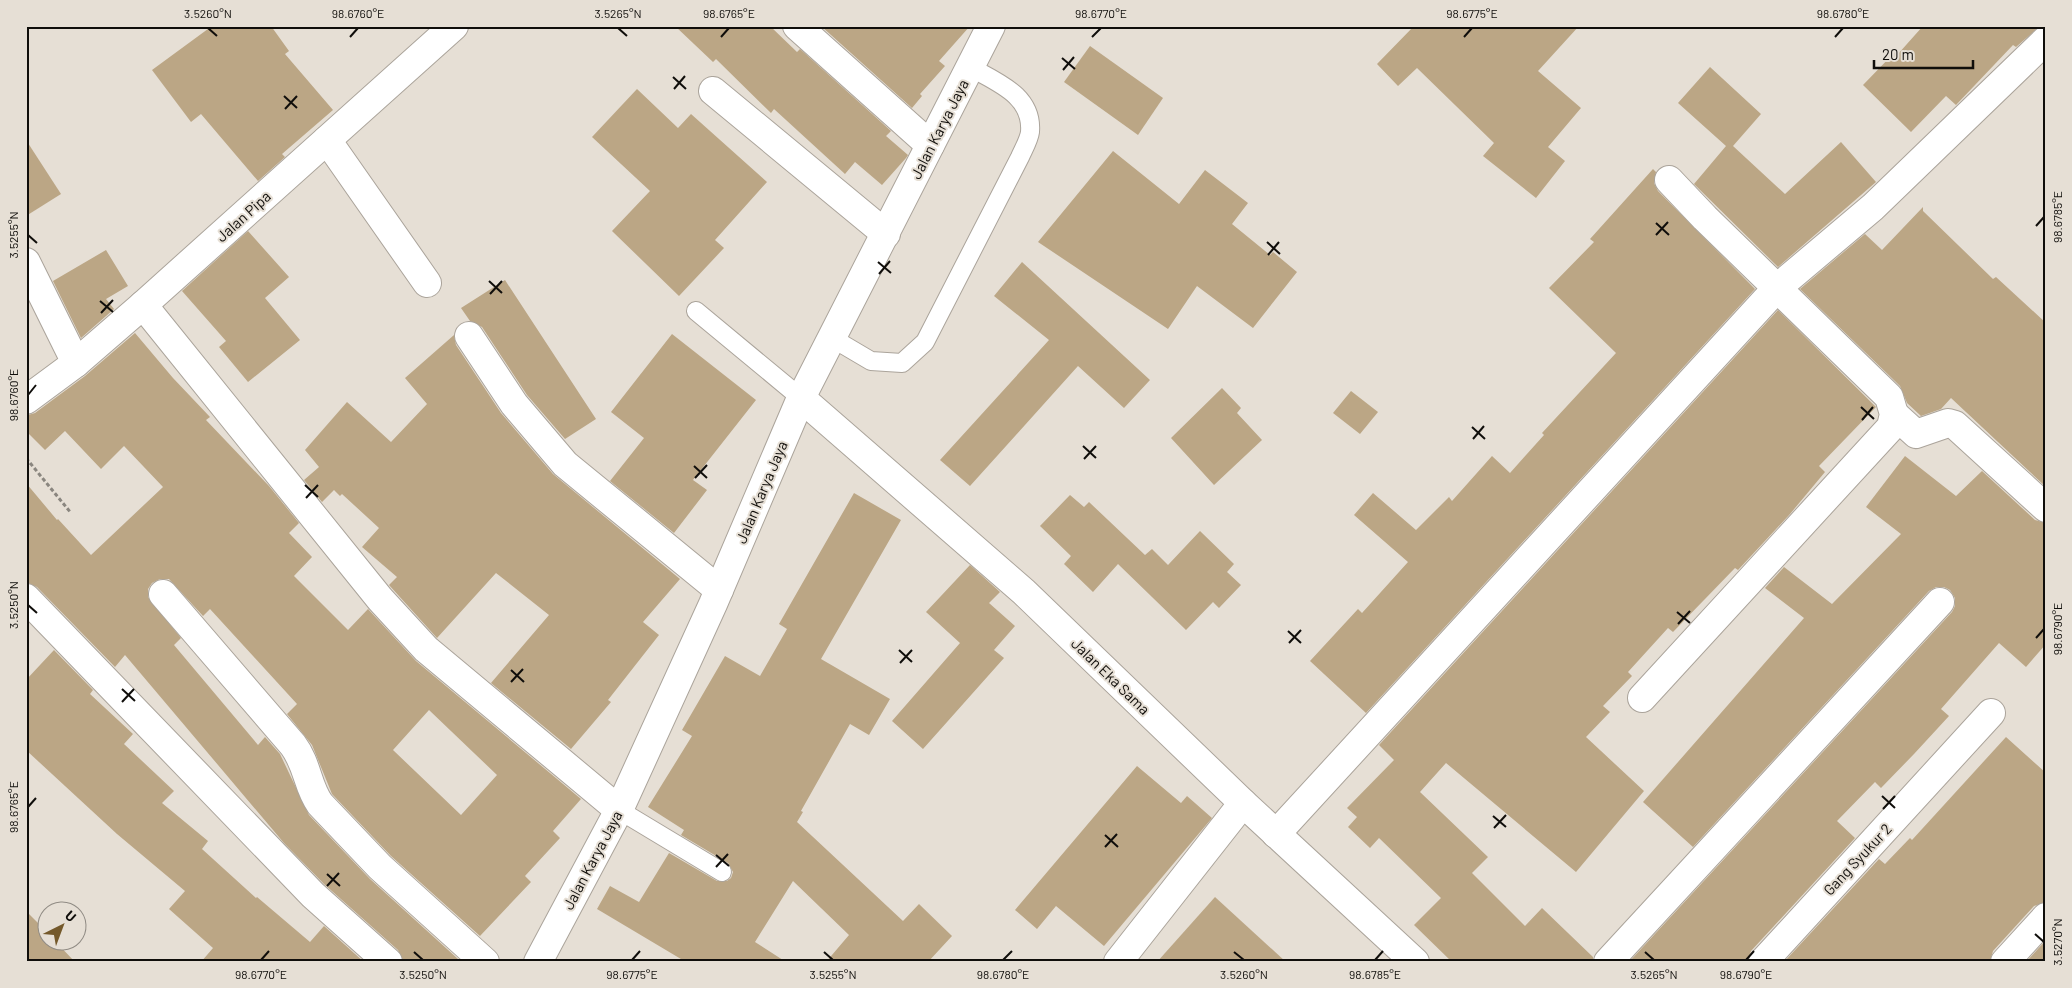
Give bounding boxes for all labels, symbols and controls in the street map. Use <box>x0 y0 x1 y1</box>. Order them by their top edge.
text: 3.5260°N <box>184 6 232 20</box>
text: 98.6760°E <box>332 6 384 20</box>
text: 3.5265°N <box>594 6 642 20</box>
text: 98.6765°E <box>703 6 755 20</box>
text: 98.6770°E <box>1075 6 1127 20</box>
text: 98.6775°E <box>1446 6 1498 20</box>
text: 98.6780°E <box>1817 6 1869 20</box>
scale bar <box>1874 38 1973 70</box>
text: 20 m <box>1882 45 1914 63</box>
street label: Jalan Karya Jaya <box>906 76 972 182</box>
street label: Jalan Pipa <box>212 187 274 245</box>
text: 98.6785°E <box>2050 191 2064 243</box>
text: 3.5255°N <box>6 211 20 259</box>
text: 98.6760°E <box>6 369 20 421</box>
street label: Jalan Karya Jaya <box>731 438 791 546</box>
text: 3.5250°N <box>6 581 20 629</box>
text: 98.6790°E <box>2050 603 2064 655</box>
street label: Jalan Eka Sama <box>1068 634 1154 718</box>
text: 98.6765°E <box>6 781 20 833</box>
street label: Jalan Karya Jaya <box>558 808 626 912</box>
street label: Gang Syukur 2 <box>1819 819 1895 899</box>
north arrow <box>38 900 88 950</box>
text: U <box>62 907 80 925</box>
text: 3.5270°N <box>2050 918 2064 966</box>
text: 98.6770°E <box>235 967 287 981</box>
text: 3.5250°N <box>399 967 447 981</box>
text: 98.6775°E <box>606 967 658 981</box>
text: 3.5255°N <box>809 967 857 981</box>
text: 98.6780°E <box>977 967 1029 981</box>
text: 3.5260°N <box>1220 967 1268 981</box>
text: 98.6785°E <box>1349 967 1401 981</box>
text: 3.5265°N <box>1630 967 1678 981</box>
text: 98.6790°E <box>1720 967 1772 981</box>

